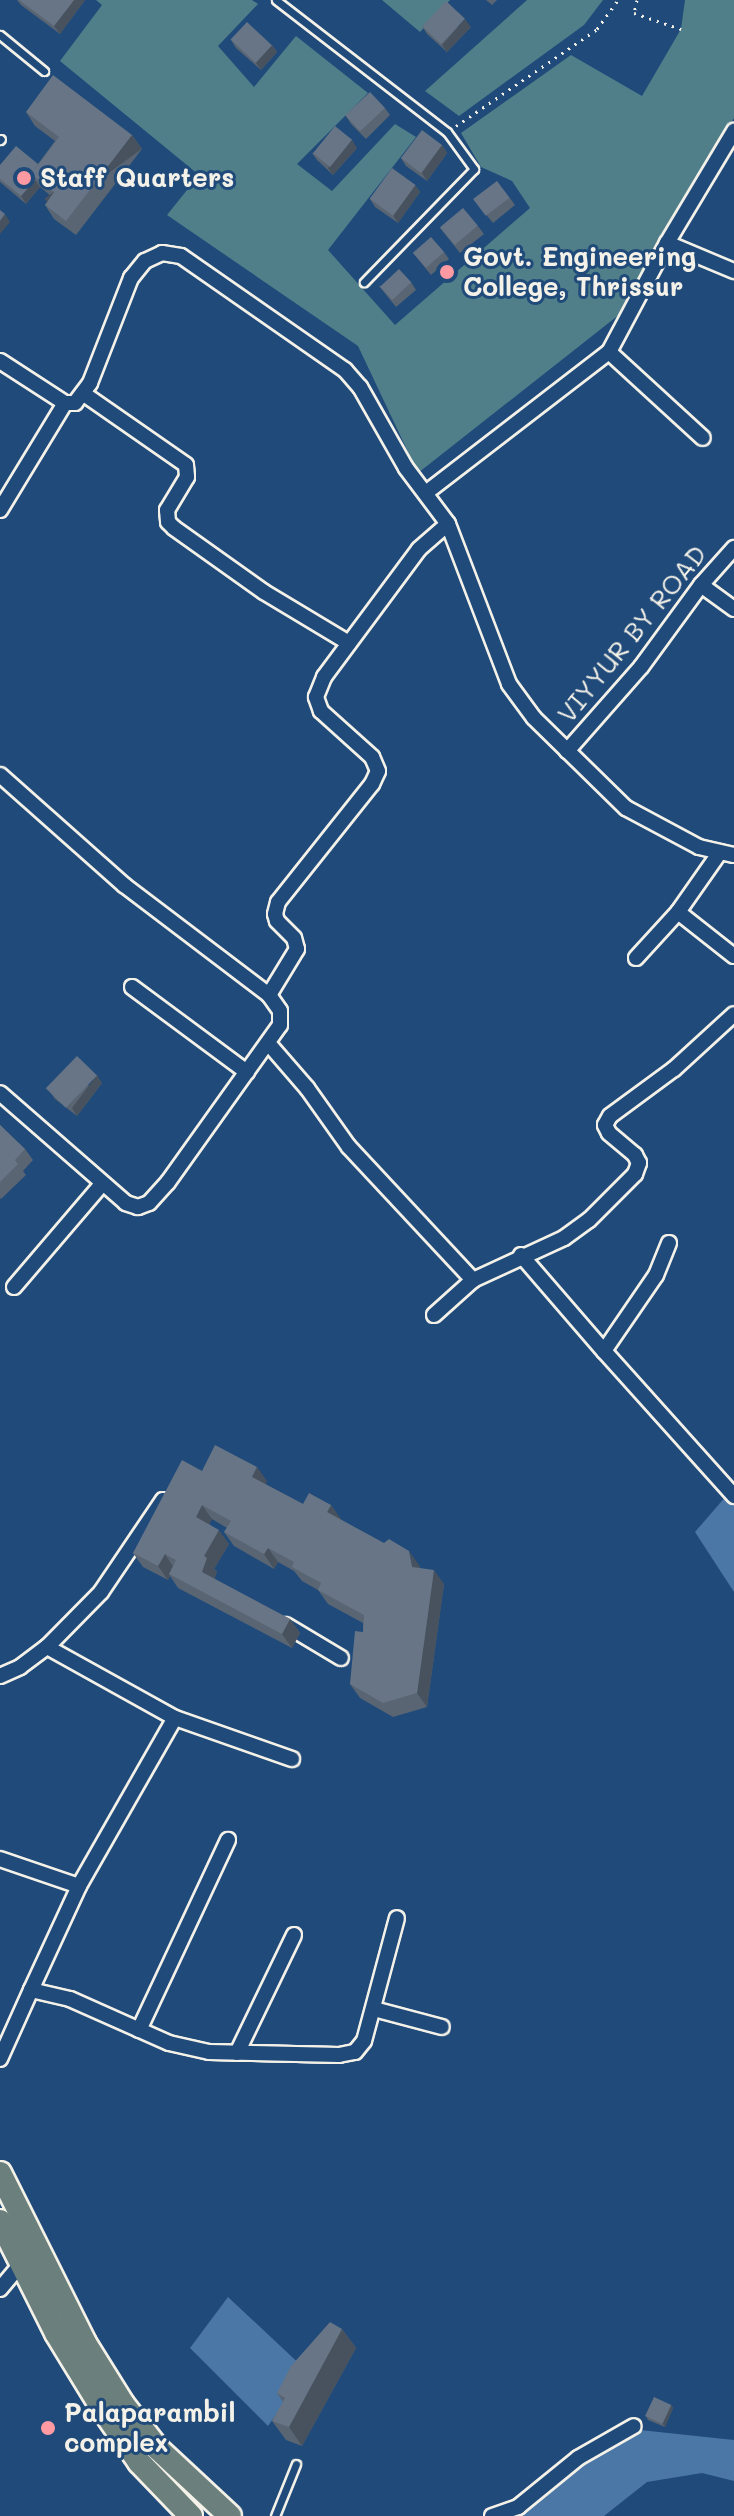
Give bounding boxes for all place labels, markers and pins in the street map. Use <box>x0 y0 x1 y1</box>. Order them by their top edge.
place label: Staff Quarters <box>40 162 234 194</box>
marker: Staff Quarters <box>15 169 33 187</box>
place label: Govt. Engineering College, Thrissur <box>463 241 696 302</box>
marker: Govt. Engineering College, Thrissur <box>438 263 456 281</box>
place label: Palaparambil complex <box>64 2397 236 2458</box>
marker: Palaparambil complex <box>39 2419 57 2437</box>

